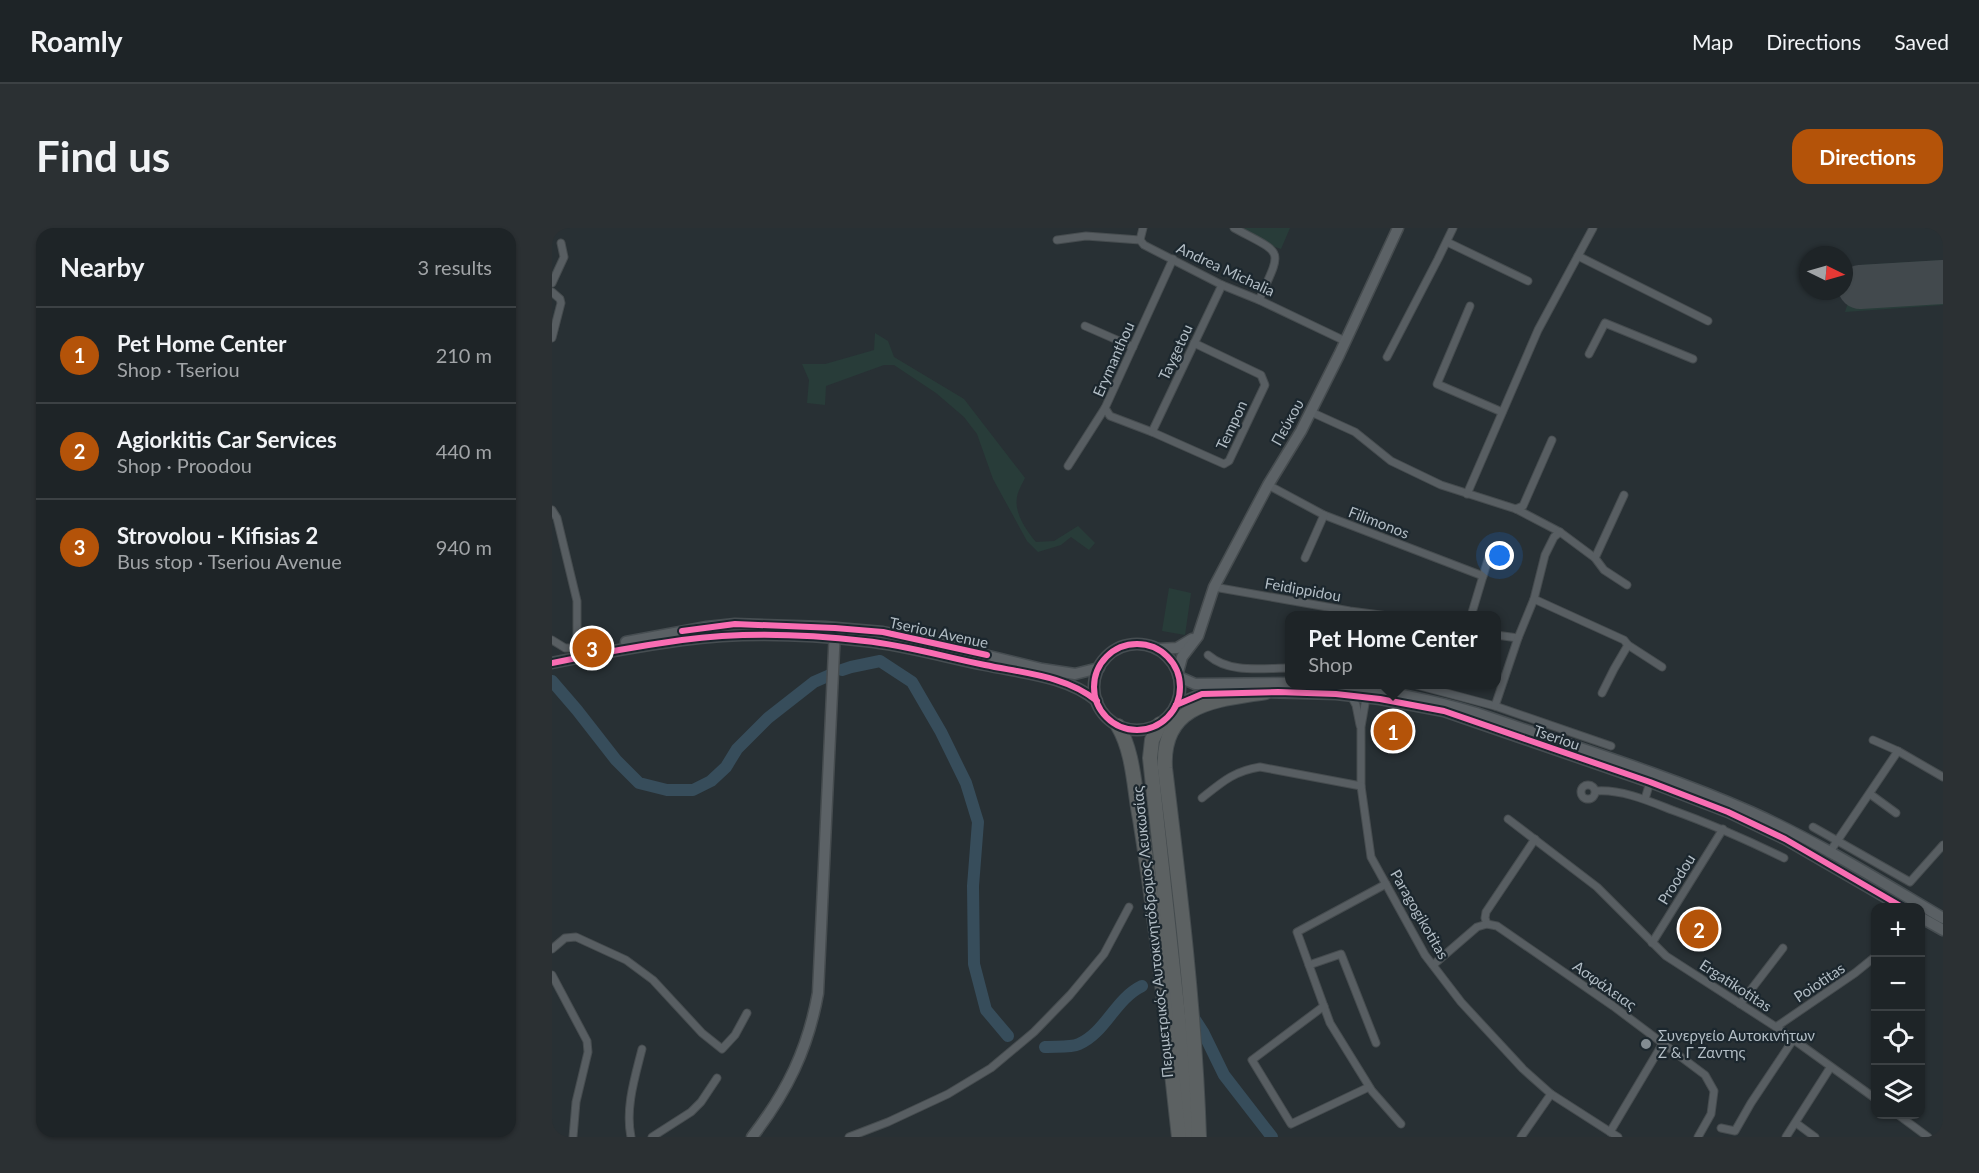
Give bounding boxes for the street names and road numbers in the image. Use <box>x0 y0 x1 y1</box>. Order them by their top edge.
street label: Andrea Michalia <box>1174 238 1278 300</box>
street label: Erymanthou <box>1088 319 1138 399</box>
street label: Taygetou <box>1154 321 1196 383</box>
street label: Πεύκου <box>1267 396 1307 448</box>
street label: Tempon <box>1212 397 1250 453</box>
street label: Filimonos <box>1346 502 1412 542</box>
street label: Feidippidou <box>1263 573 1343 605</box>
street label: Tseriou Avenue <box>888 613 990 651</box>
street label: Tseriou <box>1532 721 1582 753</box>
street label: Περιμετρικός Αυτοκινητόδρομος Λευκωσίας <box>1128 785 1176 1079</box>
street label: Proodou <box>1653 850 1699 908</box>
street label: Paragogikotitas <box>1387 866 1453 962</box>
street label: Ergatikotitas <box>1697 955 1775 1015</box>
street label: Ασφάλειας <box>1570 957 1640 1013</box>
street label: Poiotitas <box>1790 958 1848 1006</box>

